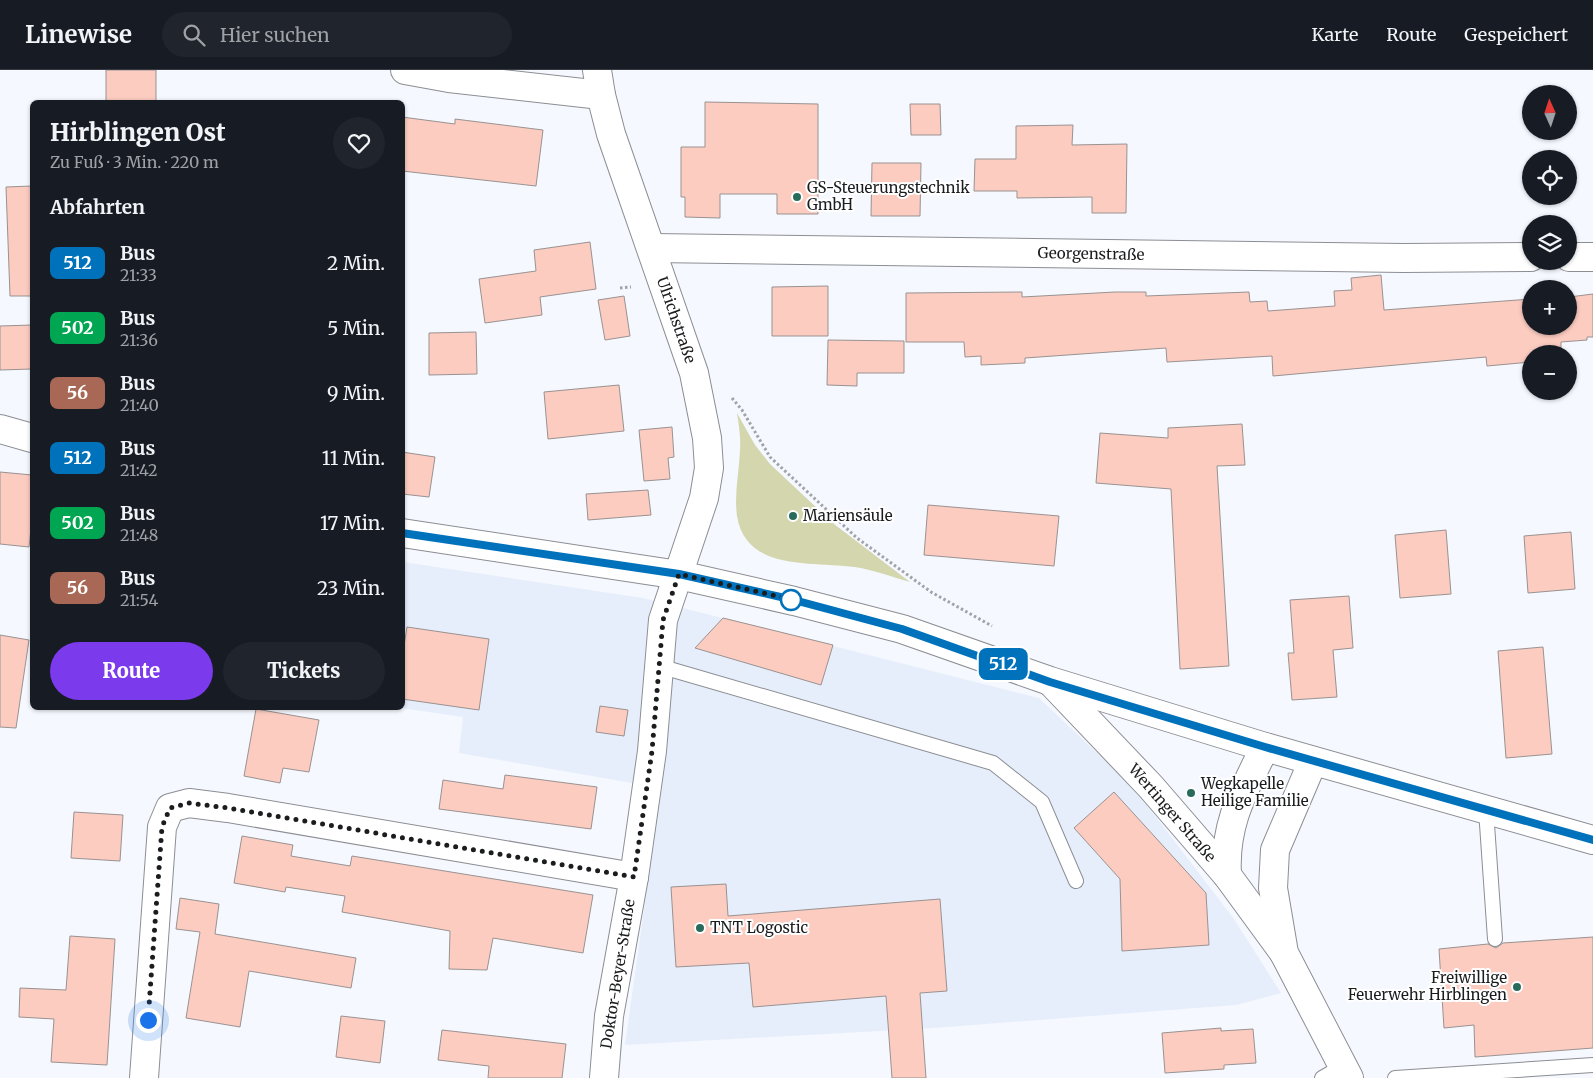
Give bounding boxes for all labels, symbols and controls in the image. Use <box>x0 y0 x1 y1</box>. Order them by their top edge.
search box <box>162 12 512 57</box>
text: Linewise <box>25 19 132 50</box>
icon: search <box>180 21 208 49</box>
text: Hier suchen <box>220 23 330 47</box>
text: Karte <box>1312 23 1358 46</box>
text: Route <box>1386 23 1436 46</box>
text: Gespeichert <box>1464 23 1568 46</box>
north arrow <box>1522 85 1578 140</box>
map controls <box>1522 85 1577 400</box>
text: Hirblingen Ost <box>50 117 226 148</box>
button: heart <box>333 117 385 169</box>
button: locate <box>1522 150 1577 205</box>
text: Zu Fuß · 3 Min. · 220 m <box>50 152 219 172</box>
place label: GS-Steuerungstechnik GmbH <box>807 178 970 214</box>
marker: GS-Steuerungstechnik GmbH <box>791 191 803 203</box>
text: Abfahrten <box>50 195 145 219</box>
button: layers <box>1522 215 1577 270</box>
text: Bus <box>120 241 155 265</box>
street label: Georgenstraße <box>1037 243 1145 264</box>
text: 512 <box>63 251 92 274</box>
text: 2 Min. <box>327 251 385 275</box>
text: 21:33 <box>120 265 157 285</box>
street label: Ulrichstraße <box>653 274 700 366</box>
button: + <box>1522 280 1577 335</box>
text: Bus <box>120 306 155 330</box>
text: 502 <box>61 316 94 339</box>
text: 5 Min. <box>327 316 385 340</box>
text: 21:36 <box>120 330 158 350</box>
button: − <box>1522 345 1577 400</box>
text: Bus <box>120 371 155 395</box>
text: 56 <box>67 381 88 404</box>
text: 9 Min. <box>327 381 385 405</box>
text: 21:40 <box>120 395 159 415</box>
text: Bus <box>120 436 155 460</box>
text: 512 <box>63 446 92 469</box>
text: 11 Min. <box>322 446 385 470</box>
text: 21:42 <box>120 460 158 480</box>
text: Bus <box>120 501 155 525</box>
place label: Mariensäule <box>803 506 893 525</box>
marker: Mariensäule <box>787 510 799 522</box>
text: 502 <box>61 511 94 534</box>
text: 17 Min. <box>320 511 385 535</box>
text: 21:48 <box>120 525 158 545</box>
text: Bus <box>120 566 155 590</box>
text: 56 <box>67 576 88 599</box>
text: 23 Min. <box>317 576 385 600</box>
unlabelled marker <box>780 589 802 611</box>
text: 21:54 <box>120 590 158 610</box>
button: Route <box>50 642 213 700</box>
button: Tickets <box>223 642 385 700</box>
line badge: 512 <box>974 648 1032 680</box>
text: 512 <box>989 652 1017 675</box>
street label: Wertinger Straße <box>1124 759 1220 866</box>
place label: Wegkapelle Heilige Familie <box>1200 774 1309 810</box>
marker: Wegkapelle Heilige Familie <box>1185 787 1197 799</box>
street label: Doktor-Beyer-Straße <box>596 898 639 1050</box>
place label: TNT Logostic <box>710 918 809 937</box>
marker: TNT Logostic <box>694 922 706 934</box>
place label: Freiwillige Feuerwehr Hirblingen <box>1348 968 1507 1004</box>
marker: Freiwillige Feuerwehr Hirblingen <box>1511 981 1523 993</box>
your location <box>136 1008 161 1033</box>

